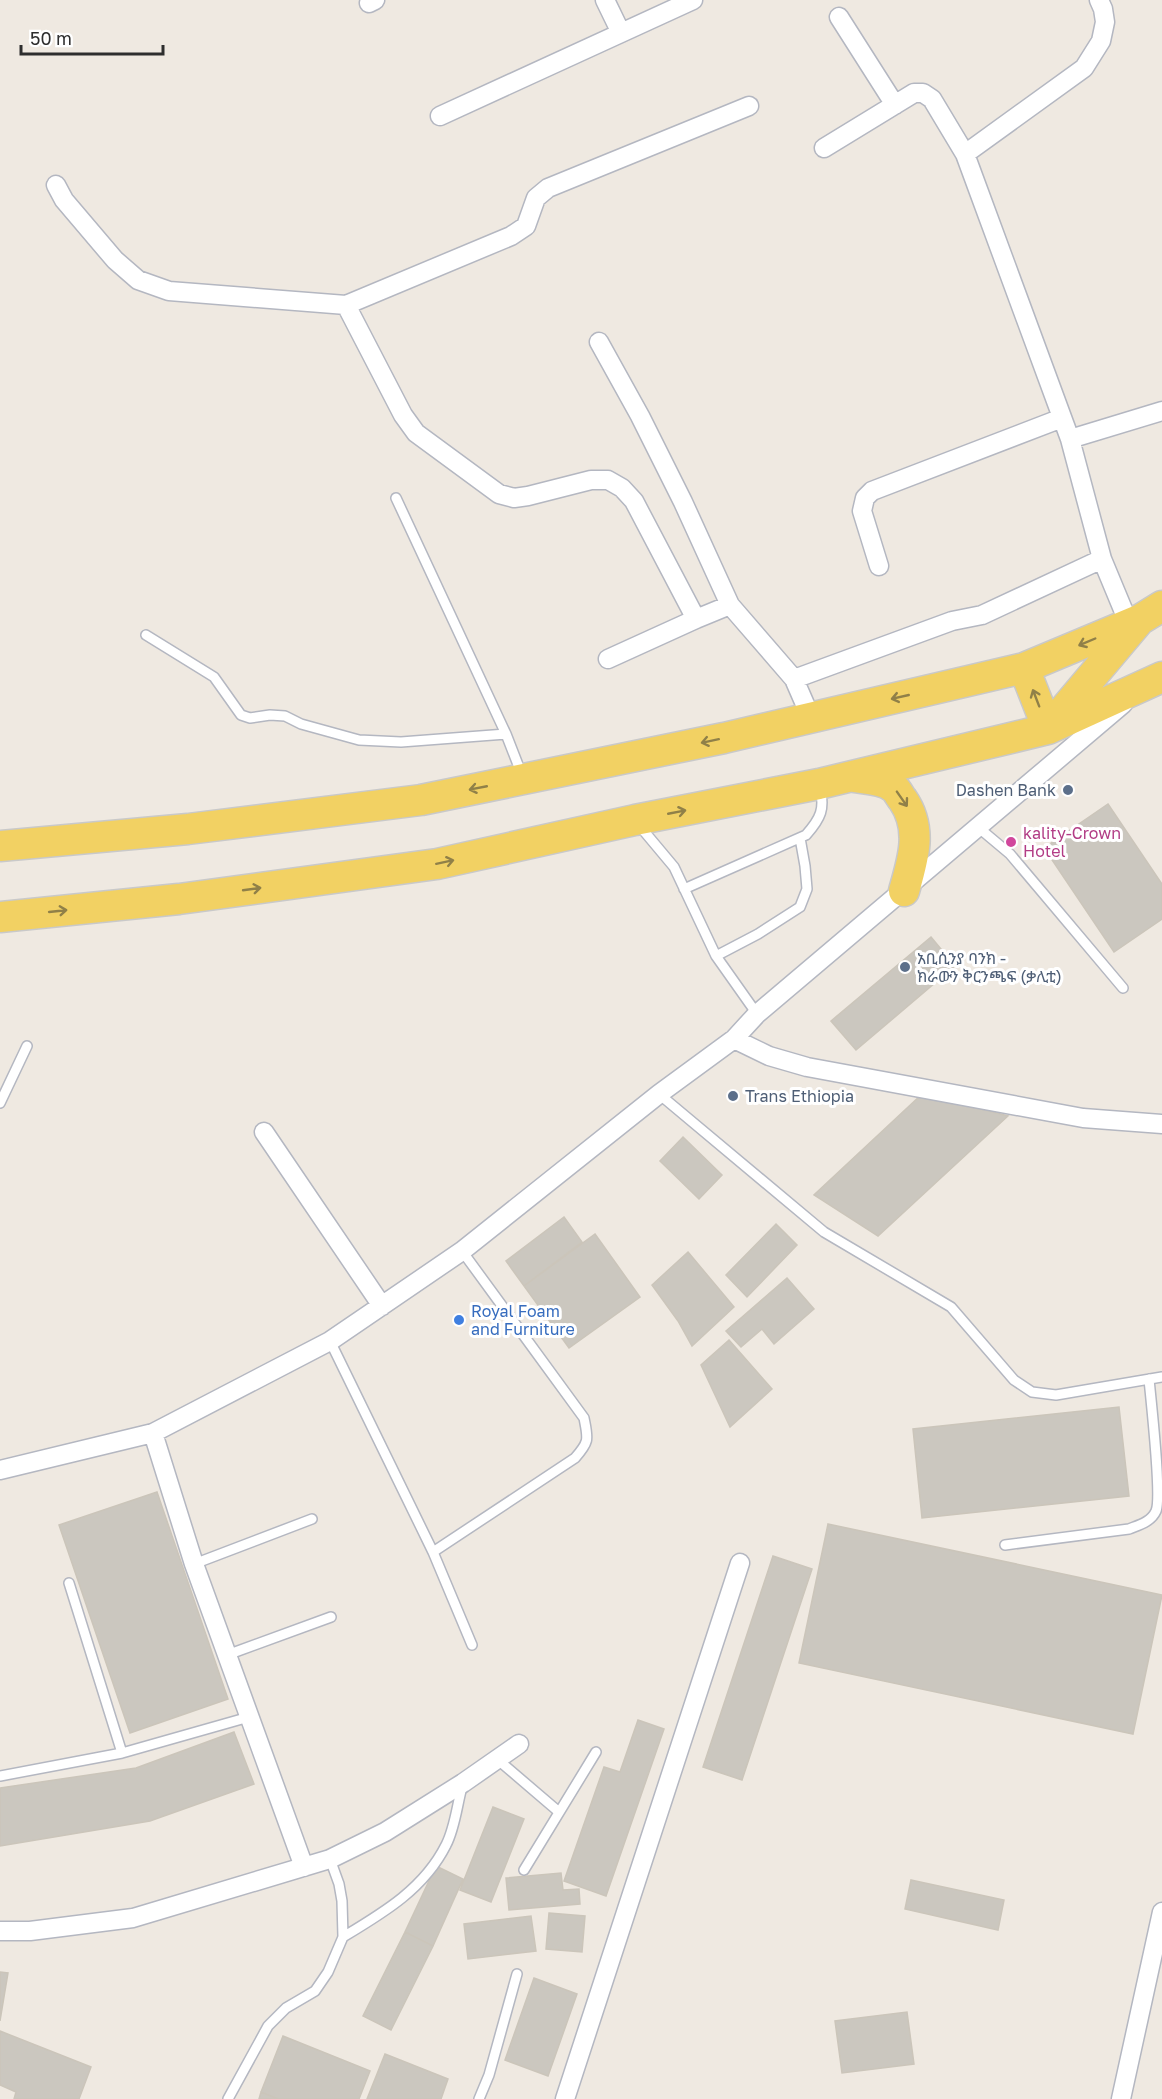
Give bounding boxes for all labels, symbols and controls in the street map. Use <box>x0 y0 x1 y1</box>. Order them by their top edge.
scale bar <box>21 18 164 56</box>
text: 50 m <box>30 27 72 49</box>
one-way arrow <box>1078 637 1096 648</box>
one-way arrow <box>1030 690 1041 708</box>
one-way arrow <box>891 691 910 703</box>
one-way arrow <box>701 736 721 747</box>
place label: Dashen Bank <box>956 780 1056 800</box>
one-way arrow <box>469 783 488 795</box>
marker: Dashen Bank <box>1061 783 1075 797</box>
one-way arrow <box>896 790 908 806</box>
one-way arrow <box>666 806 686 817</box>
place label: kality-Crown Hotel <box>1023 823 1121 861</box>
marker: kality-Crown Hotel <box>1004 835 1018 849</box>
one-way arrow <box>435 856 454 867</box>
one-way arrow <box>242 884 261 895</box>
one-way arrow <box>48 905 68 916</box>
place label: አቢሲንያ ባንክ - ክራውን ቅርንጫፍ (ቃሊቲ) <box>917 948 1062 986</box>
marker: አቢሲንያ ባንክ - ክራውን ቅርንጫፍ (ቃሊቲ) <box>898 960 912 974</box>
place label: Trans Ethiopia <box>745 1086 854 1106</box>
marker: Trans Ethiopia <box>726 1089 740 1103</box>
place label: Royal Foam and Furniture <box>471 1301 575 1339</box>
marker: Royal Foam and Furniture <box>452 1313 466 1327</box>

